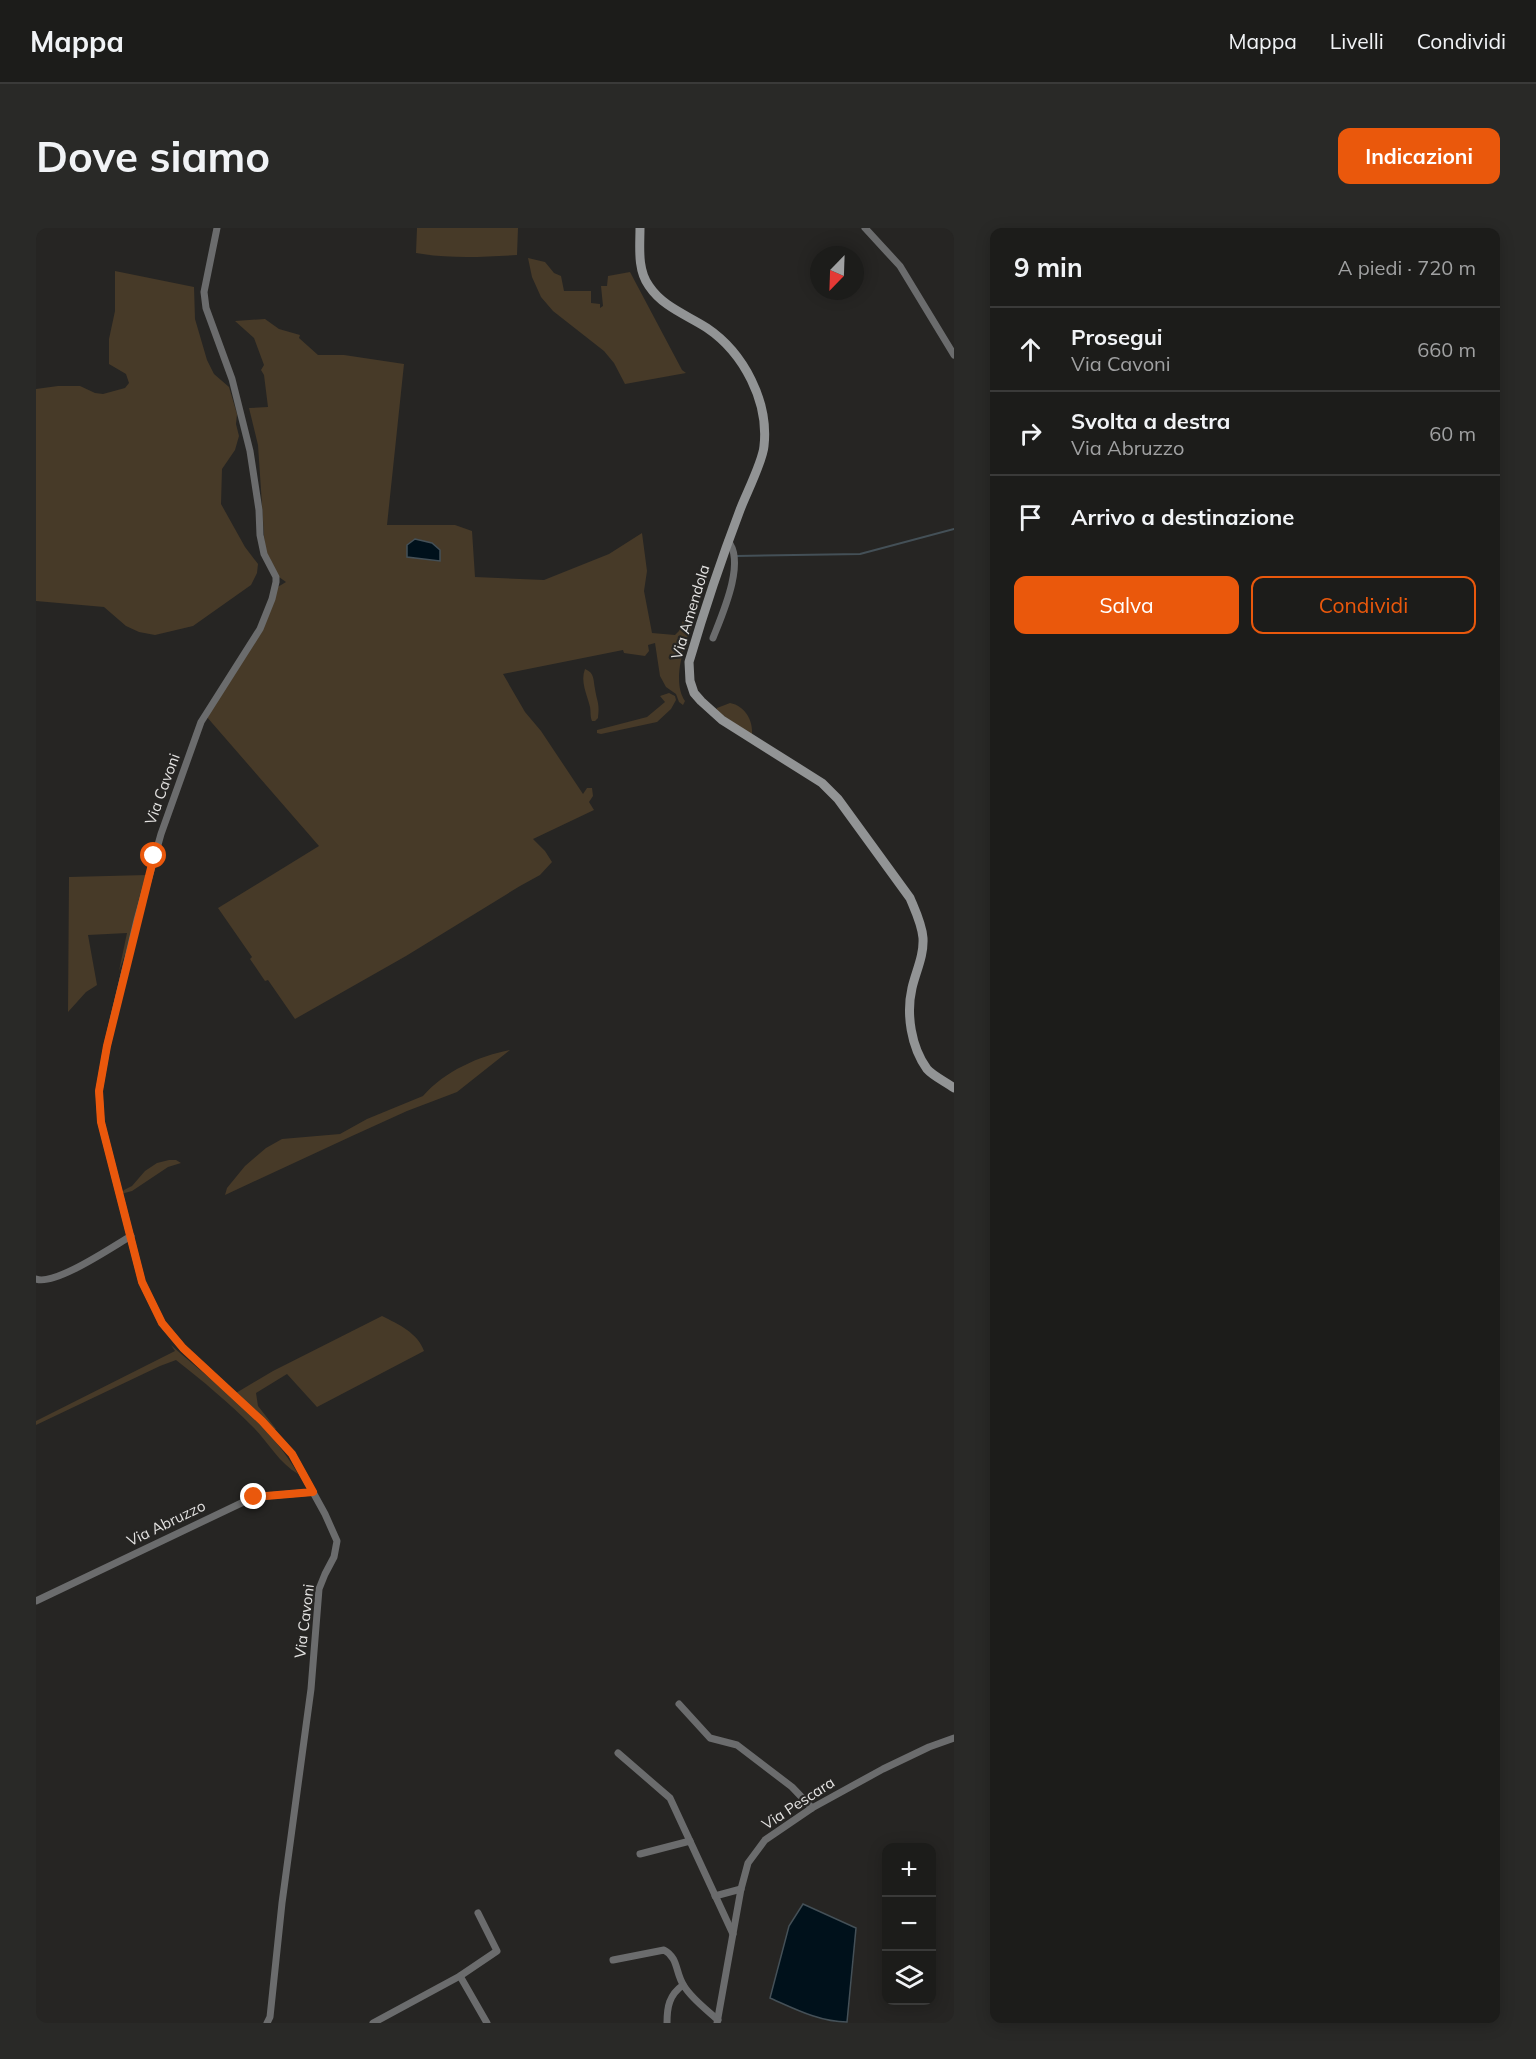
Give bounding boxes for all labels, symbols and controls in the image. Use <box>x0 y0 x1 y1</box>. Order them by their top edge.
text: Mappa <box>30 24 124 59</box>
text: Mappa <box>1228 28 1297 54</box>
text: Livelli <box>1330 28 1384 54</box>
text: Condividi <box>1417 28 1506 54</box>
button: Indicazioni <box>1338 128 1500 184</box>
text: Dove siamo <box>36 130 270 183</box>
north arrow <box>810 246 864 300</box>
text: 9 min <box>1014 251 1083 284</box>
text: A piedi · 720 m <box>1338 255 1476 280</box>
text: Prosegui <box>1071 323 1163 351</box>
icon: ahead <box>1014 333 1047 366</box>
text: 660 m <box>1417 337 1476 362</box>
text: Via Cavoni <box>1071 351 1171 376</box>
text: Svolta a destra <box>1071 407 1230 435</box>
icon: right <box>1014 417 1047 450</box>
text: 60 m <box>1429 421 1476 446</box>
text: Via Abruzzo <box>1071 435 1184 460</box>
icon: arrive <box>1014 501 1047 534</box>
text: Arrivo a destinazione <box>1071 503 1294 531</box>
street label: Via Amendola <box>667 562 713 662</box>
button: Salva <box>1014 576 1239 634</box>
button: Condividi <box>1251 576 1476 634</box>
street label: Via Cavoni <box>140 751 184 827</box>
route start <box>140 842 166 868</box>
route end <box>240 1483 266 1509</box>
street label: Via Abruzzo <box>124 1496 208 1550</box>
street label: Via Cavoni <box>290 1583 318 1659</box>
street label: Via Pescara <box>758 1773 838 1833</box>
map controls <box>882 1843 936 2005</box>
button: + <box>882 1843 936 1897</box>
button: − <box>882 1897 936 1951</box>
button: layers <box>882 1951 936 2005</box>

